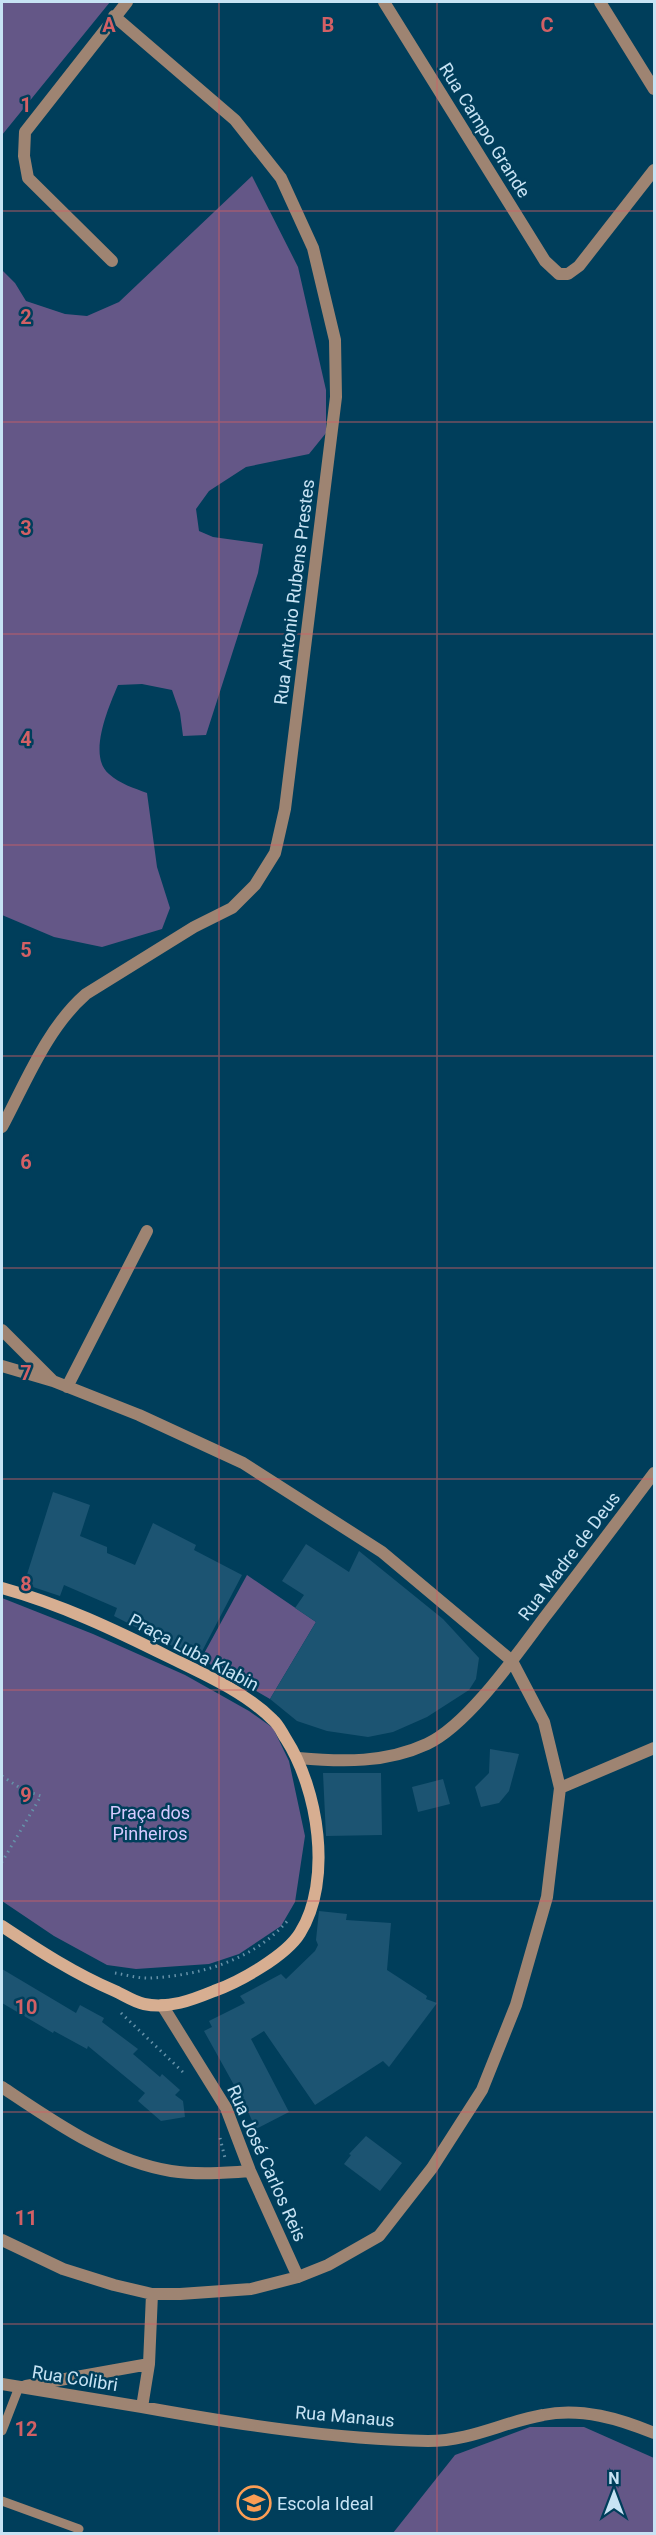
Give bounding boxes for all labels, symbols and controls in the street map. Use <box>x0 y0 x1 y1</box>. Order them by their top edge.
text: A <box>102 13 116 37</box>
text: B <box>322 13 334 37</box>
text: C <box>540 13 554 37</box>
street label: Rua Campo Grande <box>435 59 535 201</box>
text: 1 <box>20 93 32 117</box>
text: 2 <box>20 305 32 329</box>
street label: Rua Antonio Rubens Prestes <box>270 478 318 706</box>
text: 3 <box>20 516 32 540</box>
text: 4 <box>20 727 32 751</box>
text: 5 <box>20 938 32 962</box>
text: 6 <box>20 1150 32 1174</box>
text: 7 <box>20 1361 32 1385</box>
street label: Rua Madre de Deus <box>514 1488 624 1624</box>
text: 8 <box>20 1572 32 1596</box>
street label: Praça Luba Klabin <box>125 1609 263 1695</box>
text: 9 <box>20 1783 32 1807</box>
park label: Praça dos Pinheiros <box>110 1802 190 1844</box>
text: 10 <box>15 1995 37 2019</box>
street label: Rua José Carlos Reis <box>223 2081 311 2245</box>
text: 11 <box>15 2206 37 2230</box>
street label: Rua Colibri <box>31 2361 119 2395</box>
street label: Rua Manaus <box>294 2401 396 2431</box>
text: 12 <box>15 2417 37 2441</box>
north arrow <box>584 2463 644 2523</box>
text: N <box>608 2469 620 2488</box>
school or university icon: Escola Ideal <box>236 2485 272 2521</box>
place label: Escola Ideal <box>277 2493 374 2514</box>

